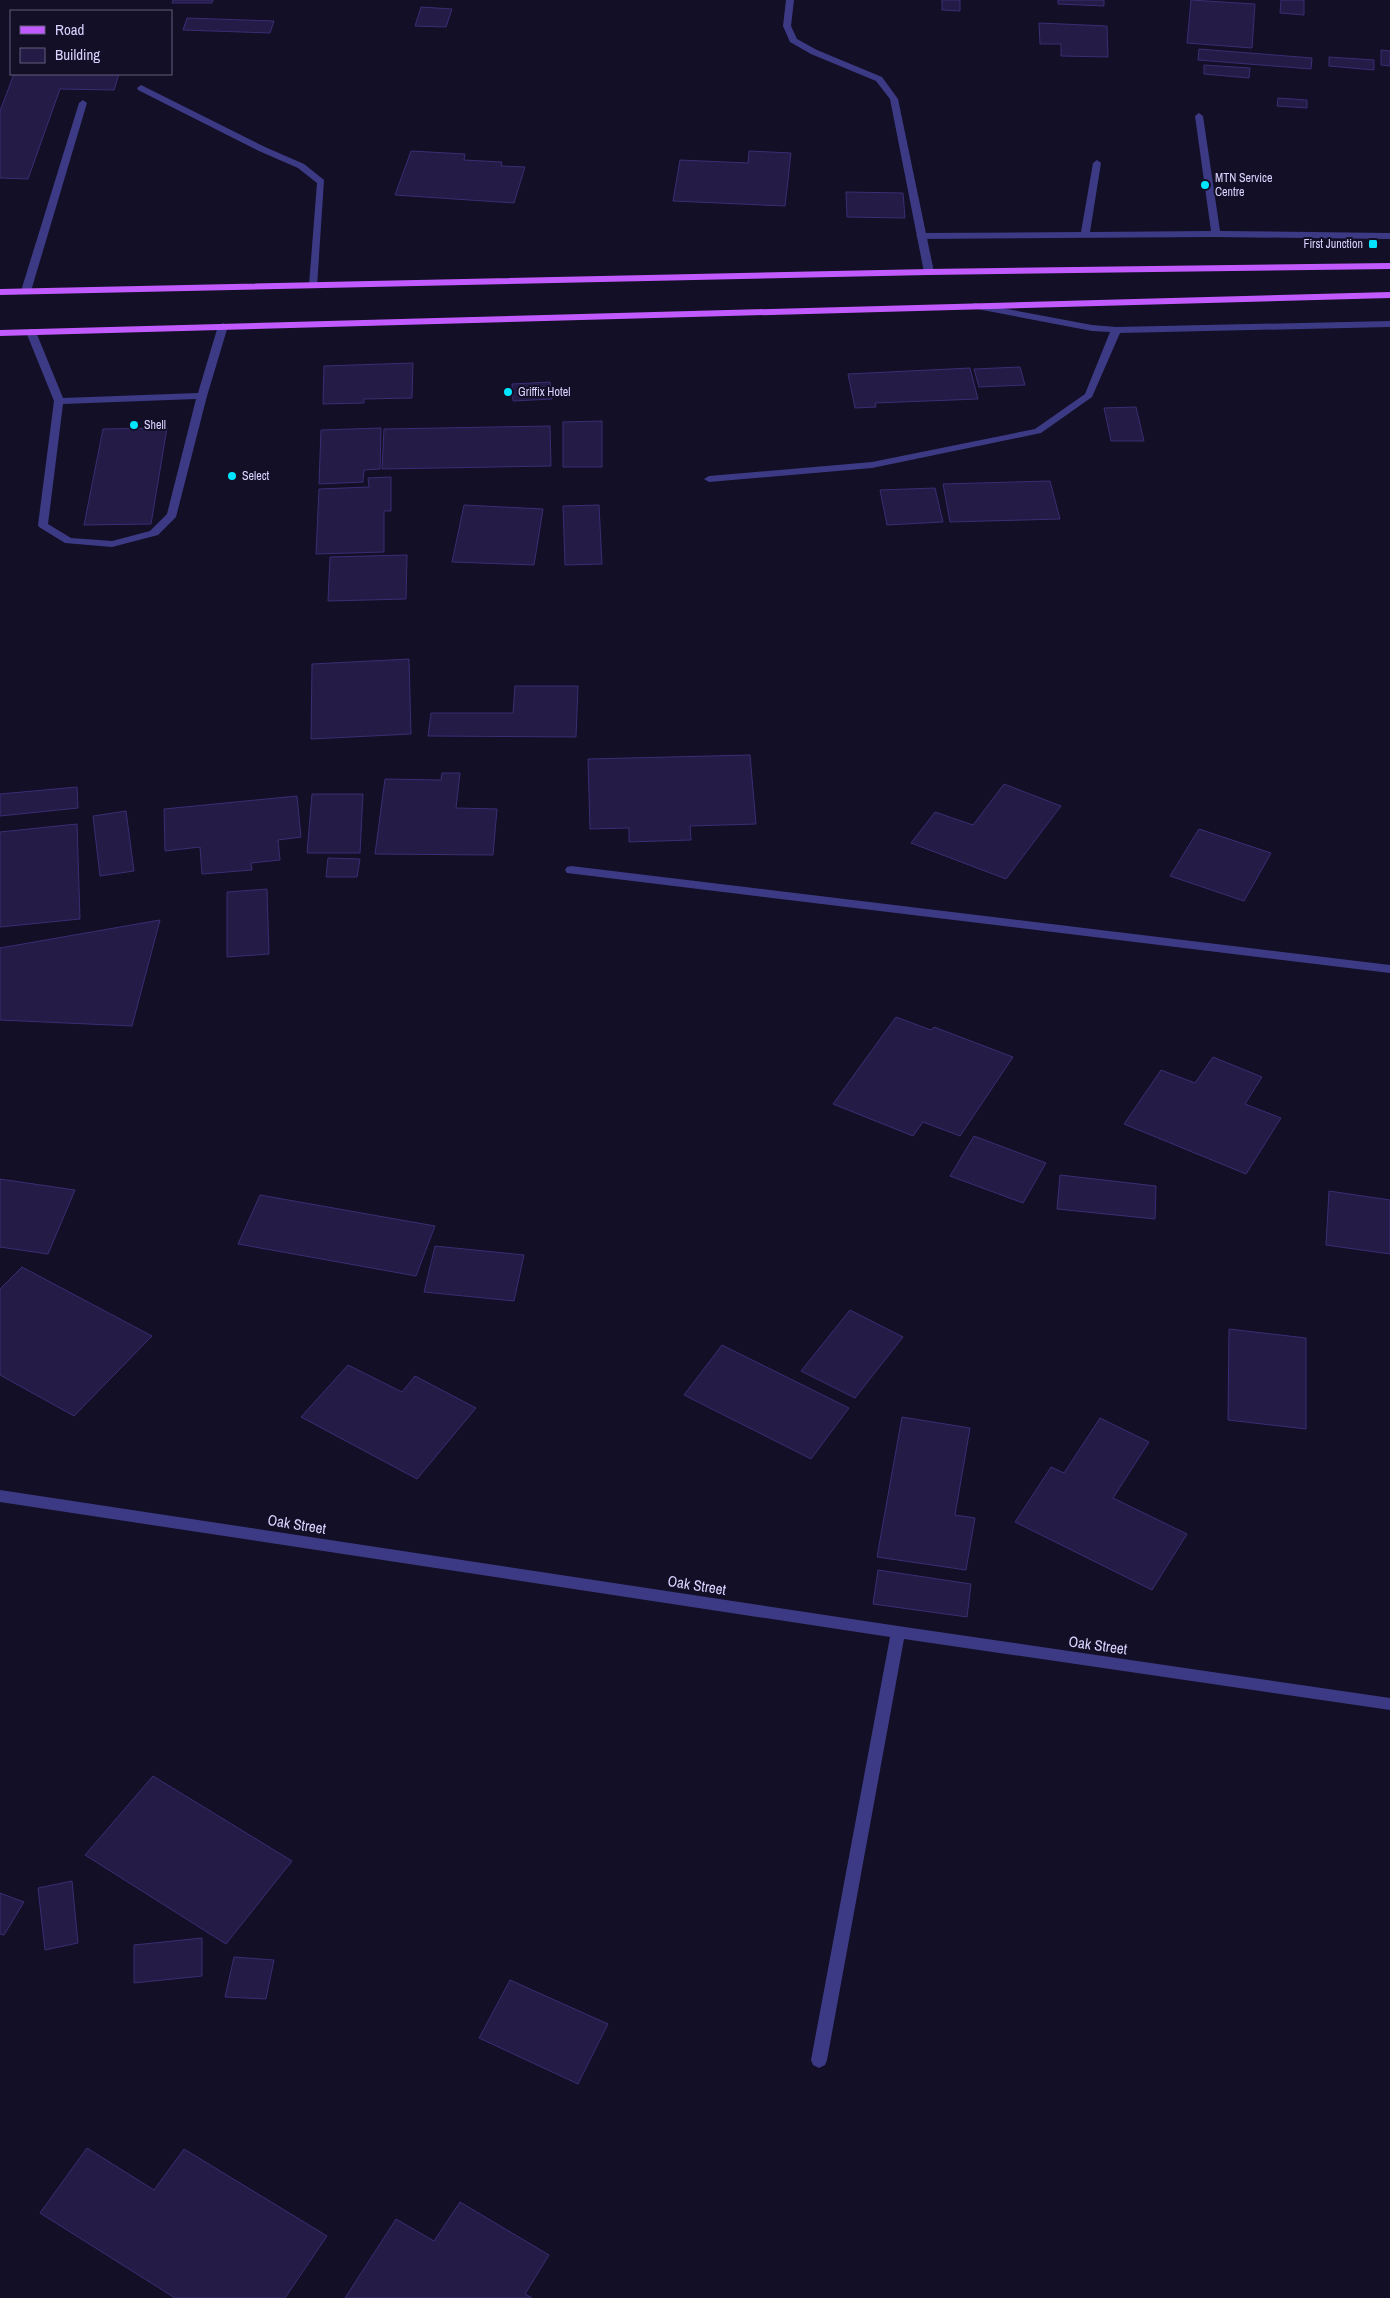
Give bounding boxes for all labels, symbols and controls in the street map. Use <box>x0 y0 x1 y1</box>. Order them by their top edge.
legend <box>10 10 172 75</box>
text: Road <box>55 19 84 40</box>
text: Building <box>55 44 100 65</box>
place label: MTN Service Centre <box>1215 170 1272 200</box>
marker: MTN Service Centre <box>1199 179 1211 191</box>
place label: First Junction <box>1303 236 1363 252</box>
marker: First Junction <box>1367 238 1379 250</box>
place label: Griffix Hotel <box>518 384 570 400</box>
marker: Griffix Hotel <box>502 386 514 398</box>
place label: Shell <box>144 417 166 433</box>
marker: Shell <box>128 419 140 431</box>
place label: Select <box>242 468 270 484</box>
marker: Select <box>226 470 238 482</box>
street label: Oak Street <box>266 1509 328 1539</box>
street label: Oak Street <box>666 1570 728 1600</box>
street label: Oak Street <box>1067 1631 1129 1660</box>

